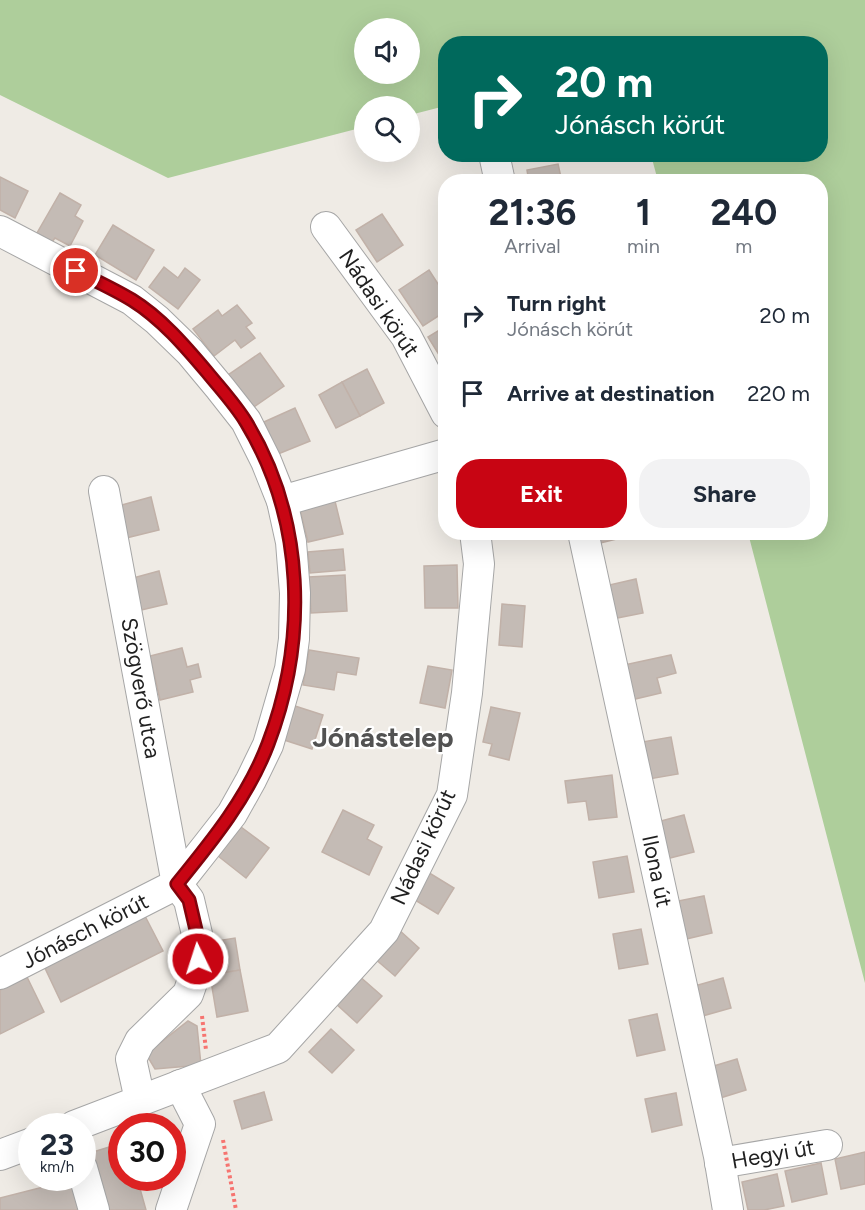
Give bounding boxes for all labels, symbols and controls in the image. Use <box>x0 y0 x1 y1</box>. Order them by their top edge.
map controls <box>354 18 420 162</box>
button: sound <box>354 18 420 84</box>
text: 20 m <box>555 57 653 108</box>
icon: right <box>456 60 534 138</box>
button: search <box>354 96 420 162</box>
text: Jónásch körút <box>555 108 725 141</box>
text: 21:36 <box>489 191 576 234</box>
text: 1 <box>636 191 651 234</box>
text: 240 <box>710 191 777 234</box>
text: Arrival <box>504 234 561 258</box>
text: min <box>627 234 660 258</box>
text: m <box>735 234 752 258</box>
street label: Nádasi körút <box>333 244 425 362</box>
pin <box>50 245 101 296</box>
icon: arrive <box>59 254 92 287</box>
text: Turn right <box>507 290 606 317</box>
icon: right <box>456 299 489 332</box>
text: 20 m <box>759 302 810 329</box>
text: Jónásch körút <box>507 317 633 341</box>
icon: arrive <box>456 377 489 410</box>
text: Arrive at destination <box>507 380 715 407</box>
text: 220 m <box>747 380 810 407</box>
button: Exit <box>456 459 627 528</box>
button: Share <box>639 459 810 528</box>
street label: Szögverő utca <box>115 615 167 761</box>
district label: Jónástelep <box>312 720 454 754</box>
street label: Nádasi körút <box>384 785 462 909</box>
street label: Ilona út <box>636 832 678 910</box>
street label: Jónásch körút <box>17 887 153 975</box>
position arrow <box>166 927 230 991</box>
speed limit sign: 30 <box>108 1113 186 1191</box>
text: 23 <box>40 1126 74 1163</box>
street label: Hegyi út <box>729 1133 817 1175</box>
text: km/h <box>40 1158 74 1176</box>

